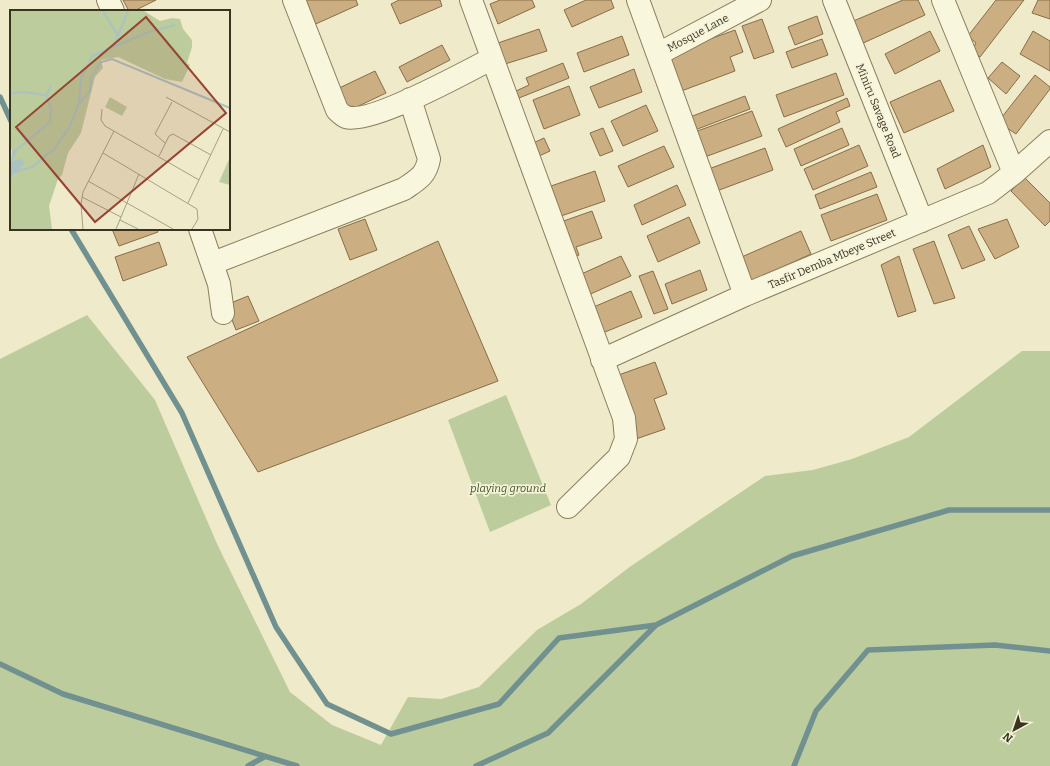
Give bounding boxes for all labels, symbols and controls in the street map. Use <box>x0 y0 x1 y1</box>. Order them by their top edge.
inset map <box>10 10 230 230</box>
street label: Mosque Lane <box>665 11 731 55</box>
street label: Miniru Savage Road <box>853 62 903 161</box>
street label: Tasfir Demba Mbeye Street <box>766 226 898 292</box>
park label: playing ground <box>469 482 546 495</box>
north arrow <box>994 710 1034 750</box>
text: N <box>1000 729 1015 745</box>

